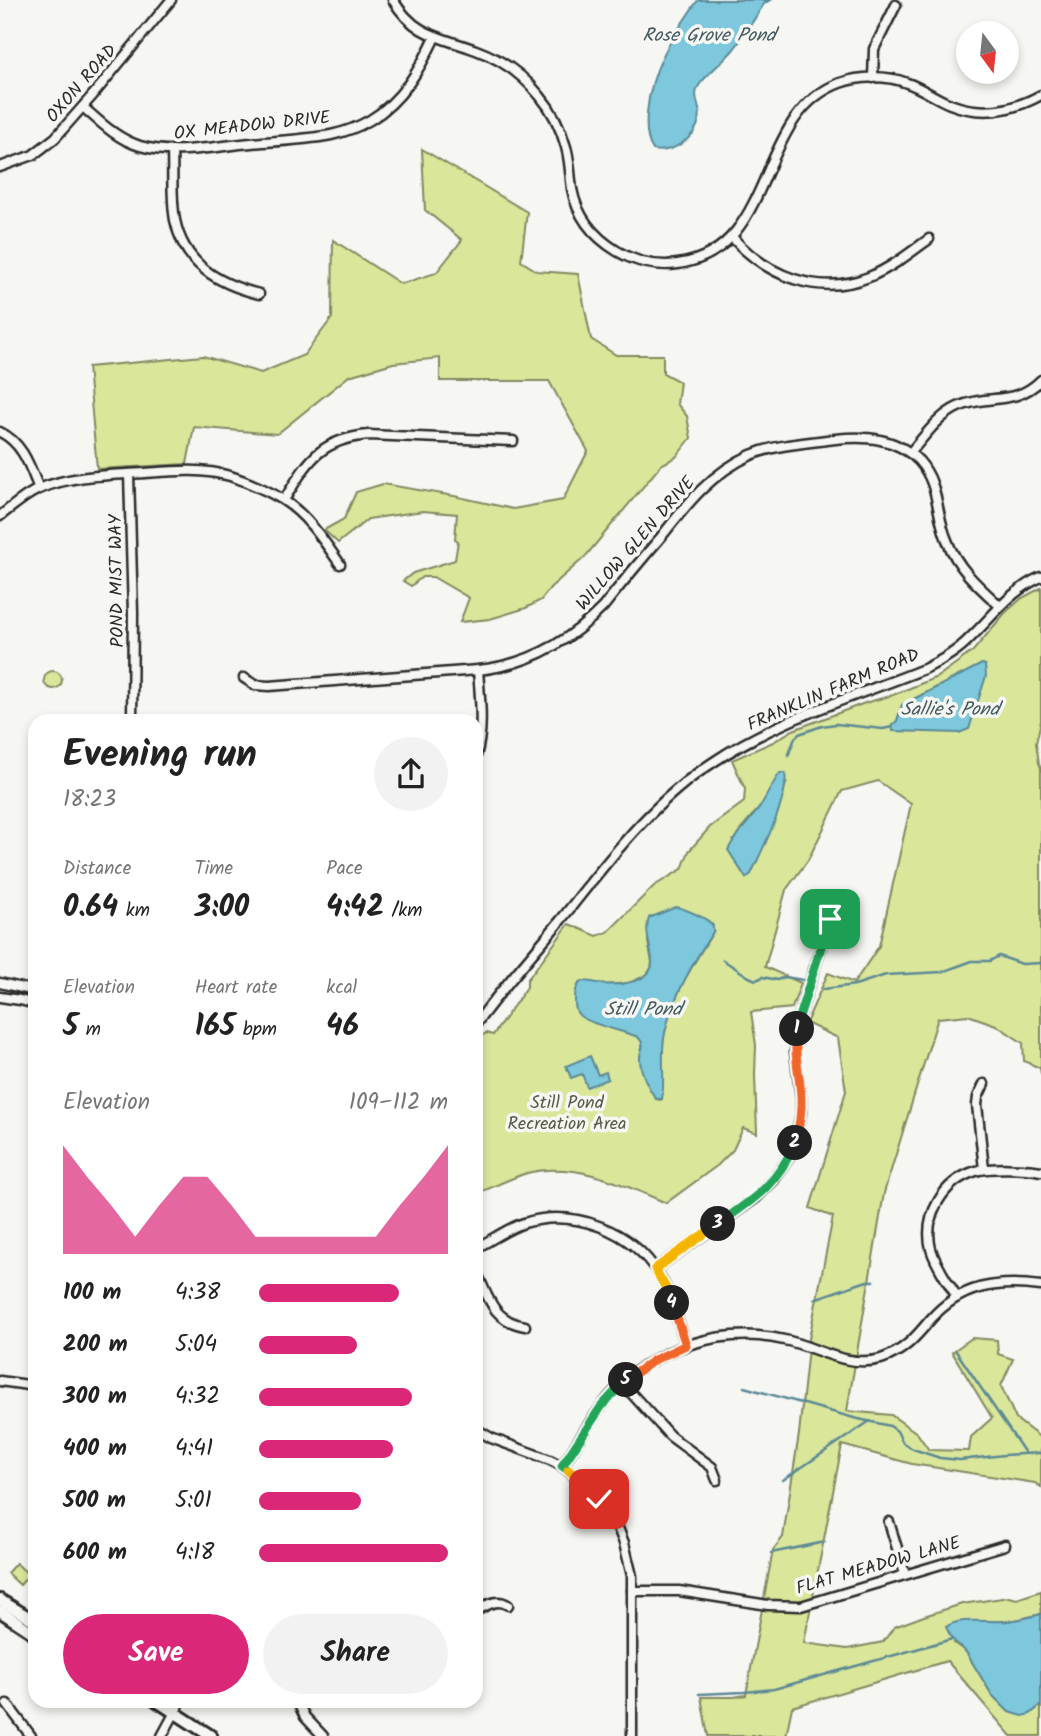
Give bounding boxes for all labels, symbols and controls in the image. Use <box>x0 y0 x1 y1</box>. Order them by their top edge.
water label: Rose Grove Pond <box>642 21 780 51</box>
north arrow <box>956 21 1018 84</box>
map controls <box>956 21 1019 84</box>
street label: OXON ROAD <box>39 38 125 130</box>
street label: OX MEADOW DRIVE <box>173 104 332 149</box>
street label: WILLOW GLEN DRIVE <box>569 470 703 618</box>
street label: POND MIST WAY <box>102 513 133 648</box>
street label: FRANKLIN FARM ROAD <box>743 641 925 740</box>
water label: Sallie's Pond <box>901 695 1004 725</box>
text: Evening run <box>63 726 257 786</box>
button: share <box>374 737 448 811</box>
text: 18:23 <box>63 782 116 818</box>
text: Distance <box>63 854 131 884</box>
text: Time <box>195 854 233 884</box>
text: Pace <box>326 854 363 884</box>
text: 0.64 <box>63 884 118 932</box>
text: 3:00 <box>195 884 249 932</box>
text: 4:42 <box>326 884 384 932</box>
pin <box>800 889 860 949</box>
text: km <box>118 896 150 926</box>
text: /km <box>384 896 422 926</box>
icon: arrive <box>811 900 849 938</box>
text: Elevation <box>63 973 135 1003</box>
text: Heart rate <box>195 973 277 1003</box>
text: kcal <box>326 973 357 1003</box>
water label: Still Pond <box>604 995 686 1025</box>
text: 5 <box>63 1003 78 1051</box>
text: 165 <box>195 1003 235 1051</box>
text: 46 <box>326 1003 359 1051</box>
pin: 1 <box>780 1012 814 1046</box>
text: 1 <box>794 1013 799 1043</box>
text: m <box>78 1015 101 1045</box>
text: bpm <box>235 1015 277 1045</box>
text: Elevation <box>63 1085 150 1121</box>
text: 109–112 m <box>349 1085 448 1121</box>
park label: Still Pond Recreation Area <box>508 1089 626 1139</box>
pin: 2 <box>778 1126 812 1160</box>
text: 2 <box>789 1127 800 1157</box>
pin: 3 <box>700 1206 736 1242</box>
text: 3 <box>712 1208 723 1238</box>
text: 100 m <box>63 1275 121 1311</box>
text: 4:38 <box>175 1275 220 1311</box>
pin: 4 <box>654 1286 690 1320</box>
text: 4 <box>666 1287 677 1317</box>
text: 200 m <box>63 1327 128 1363</box>
text: 5:04 <box>175 1327 217 1363</box>
pin: 5 <box>608 1362 644 1398</box>
text: 5 <box>621 1364 630 1394</box>
text: 300 m <box>63 1379 127 1415</box>
text: 4:32 <box>175 1379 220 1415</box>
text: 400 m <box>63 1431 127 1467</box>
text: 4:41 <box>175 1431 213 1467</box>
pin <box>569 1469 629 1529</box>
icon: check <box>580 1480 618 1518</box>
text: 500 m <box>63 1483 126 1519</box>
text: 5:01 <box>175 1483 212 1519</box>
street label: FLAT MEADOW LANE <box>793 1529 965 1604</box>
text: 600 m <box>63 1535 127 1571</box>
text: 4:18 <box>175 1535 214 1571</box>
button: Save <box>63 1614 249 1694</box>
button: Share <box>263 1614 448 1694</box>

